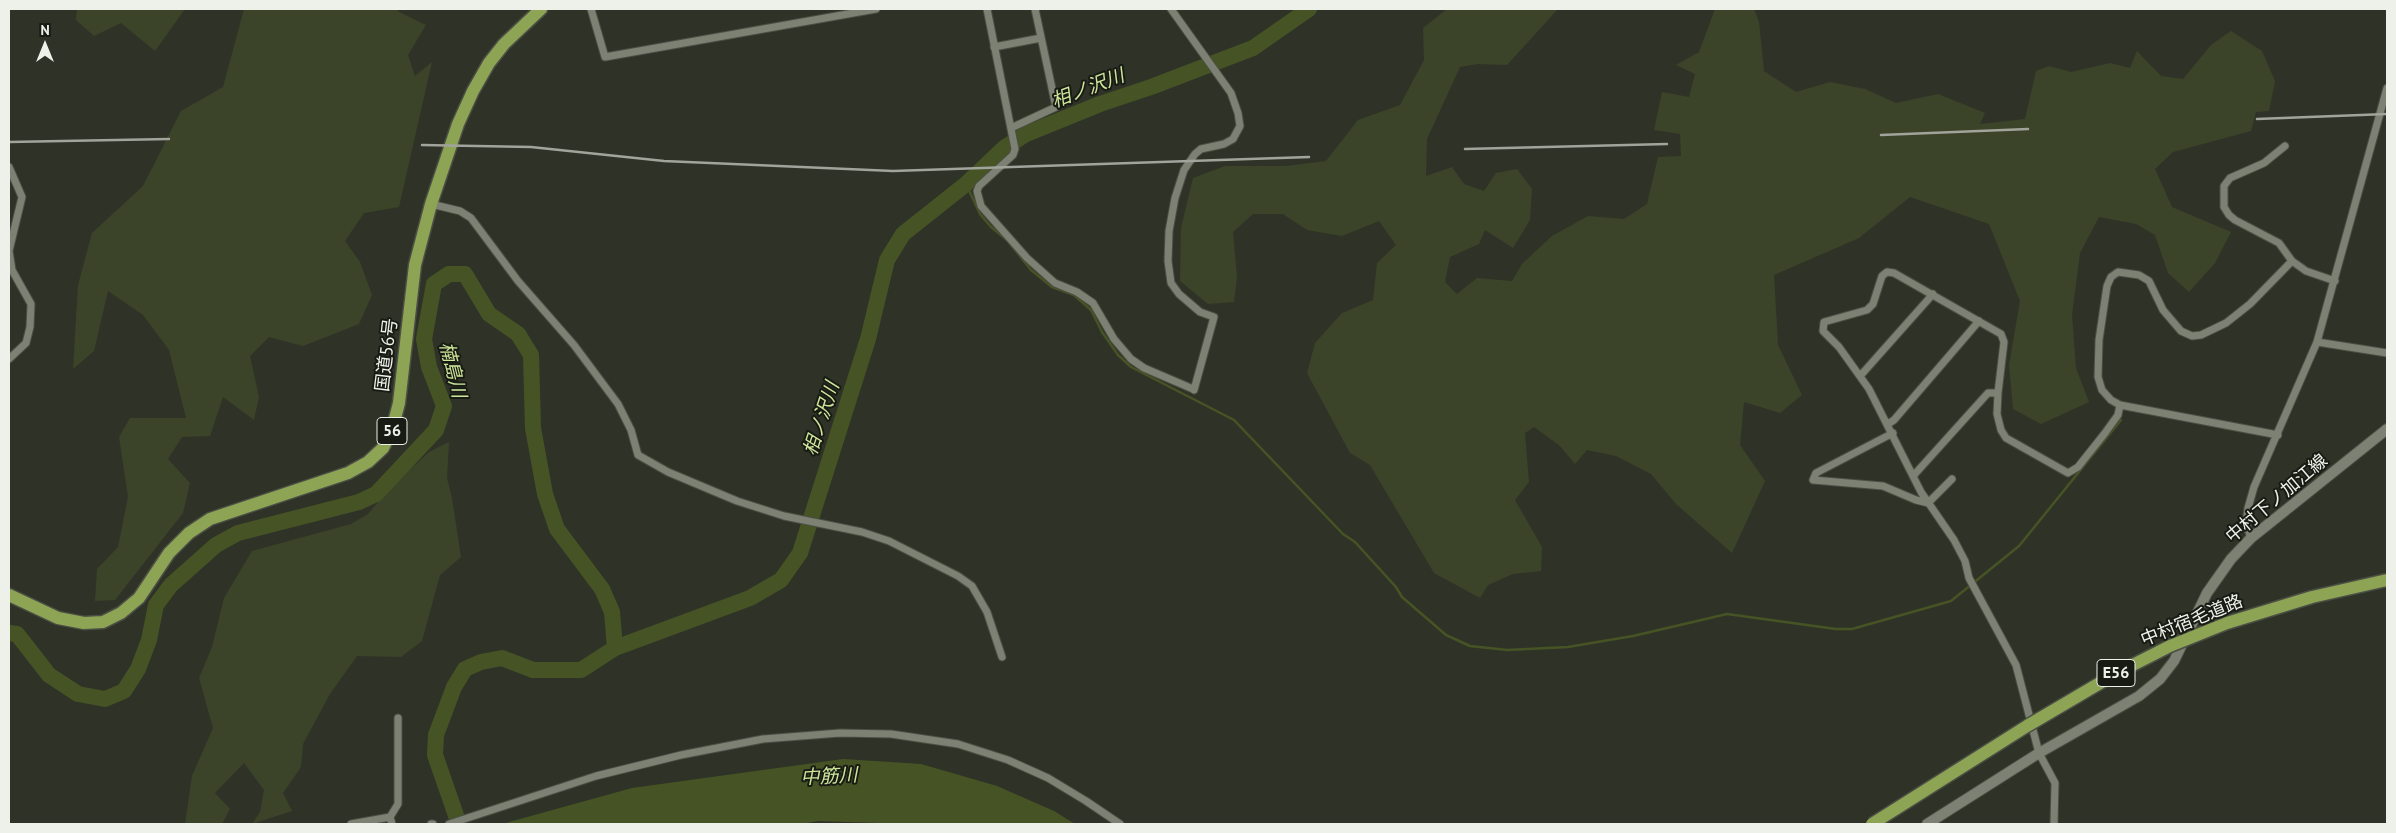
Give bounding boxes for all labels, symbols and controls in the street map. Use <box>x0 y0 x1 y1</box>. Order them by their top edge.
north arrow <box>20 20 70 70</box>
text: N <box>40 21 50 39</box>
water label: 相ノ沢川 <box>1048 65 1128 113</box>
street label: 国道56号 <box>372 317 402 393</box>
water label: 楠島川 <box>434 340 470 400</box>
water label: 相ノ沢川 <box>799 379 845 459</box>
road number: 56 <box>377 418 407 444</box>
street label: 中村下ノ加江線 <box>2222 450 2332 548</box>
street label: 中村宿毛道路 <box>2138 591 2246 651</box>
road number: E56 <box>2097 660 2135 686</box>
water label: 中筋川 <box>800 764 858 790</box>

